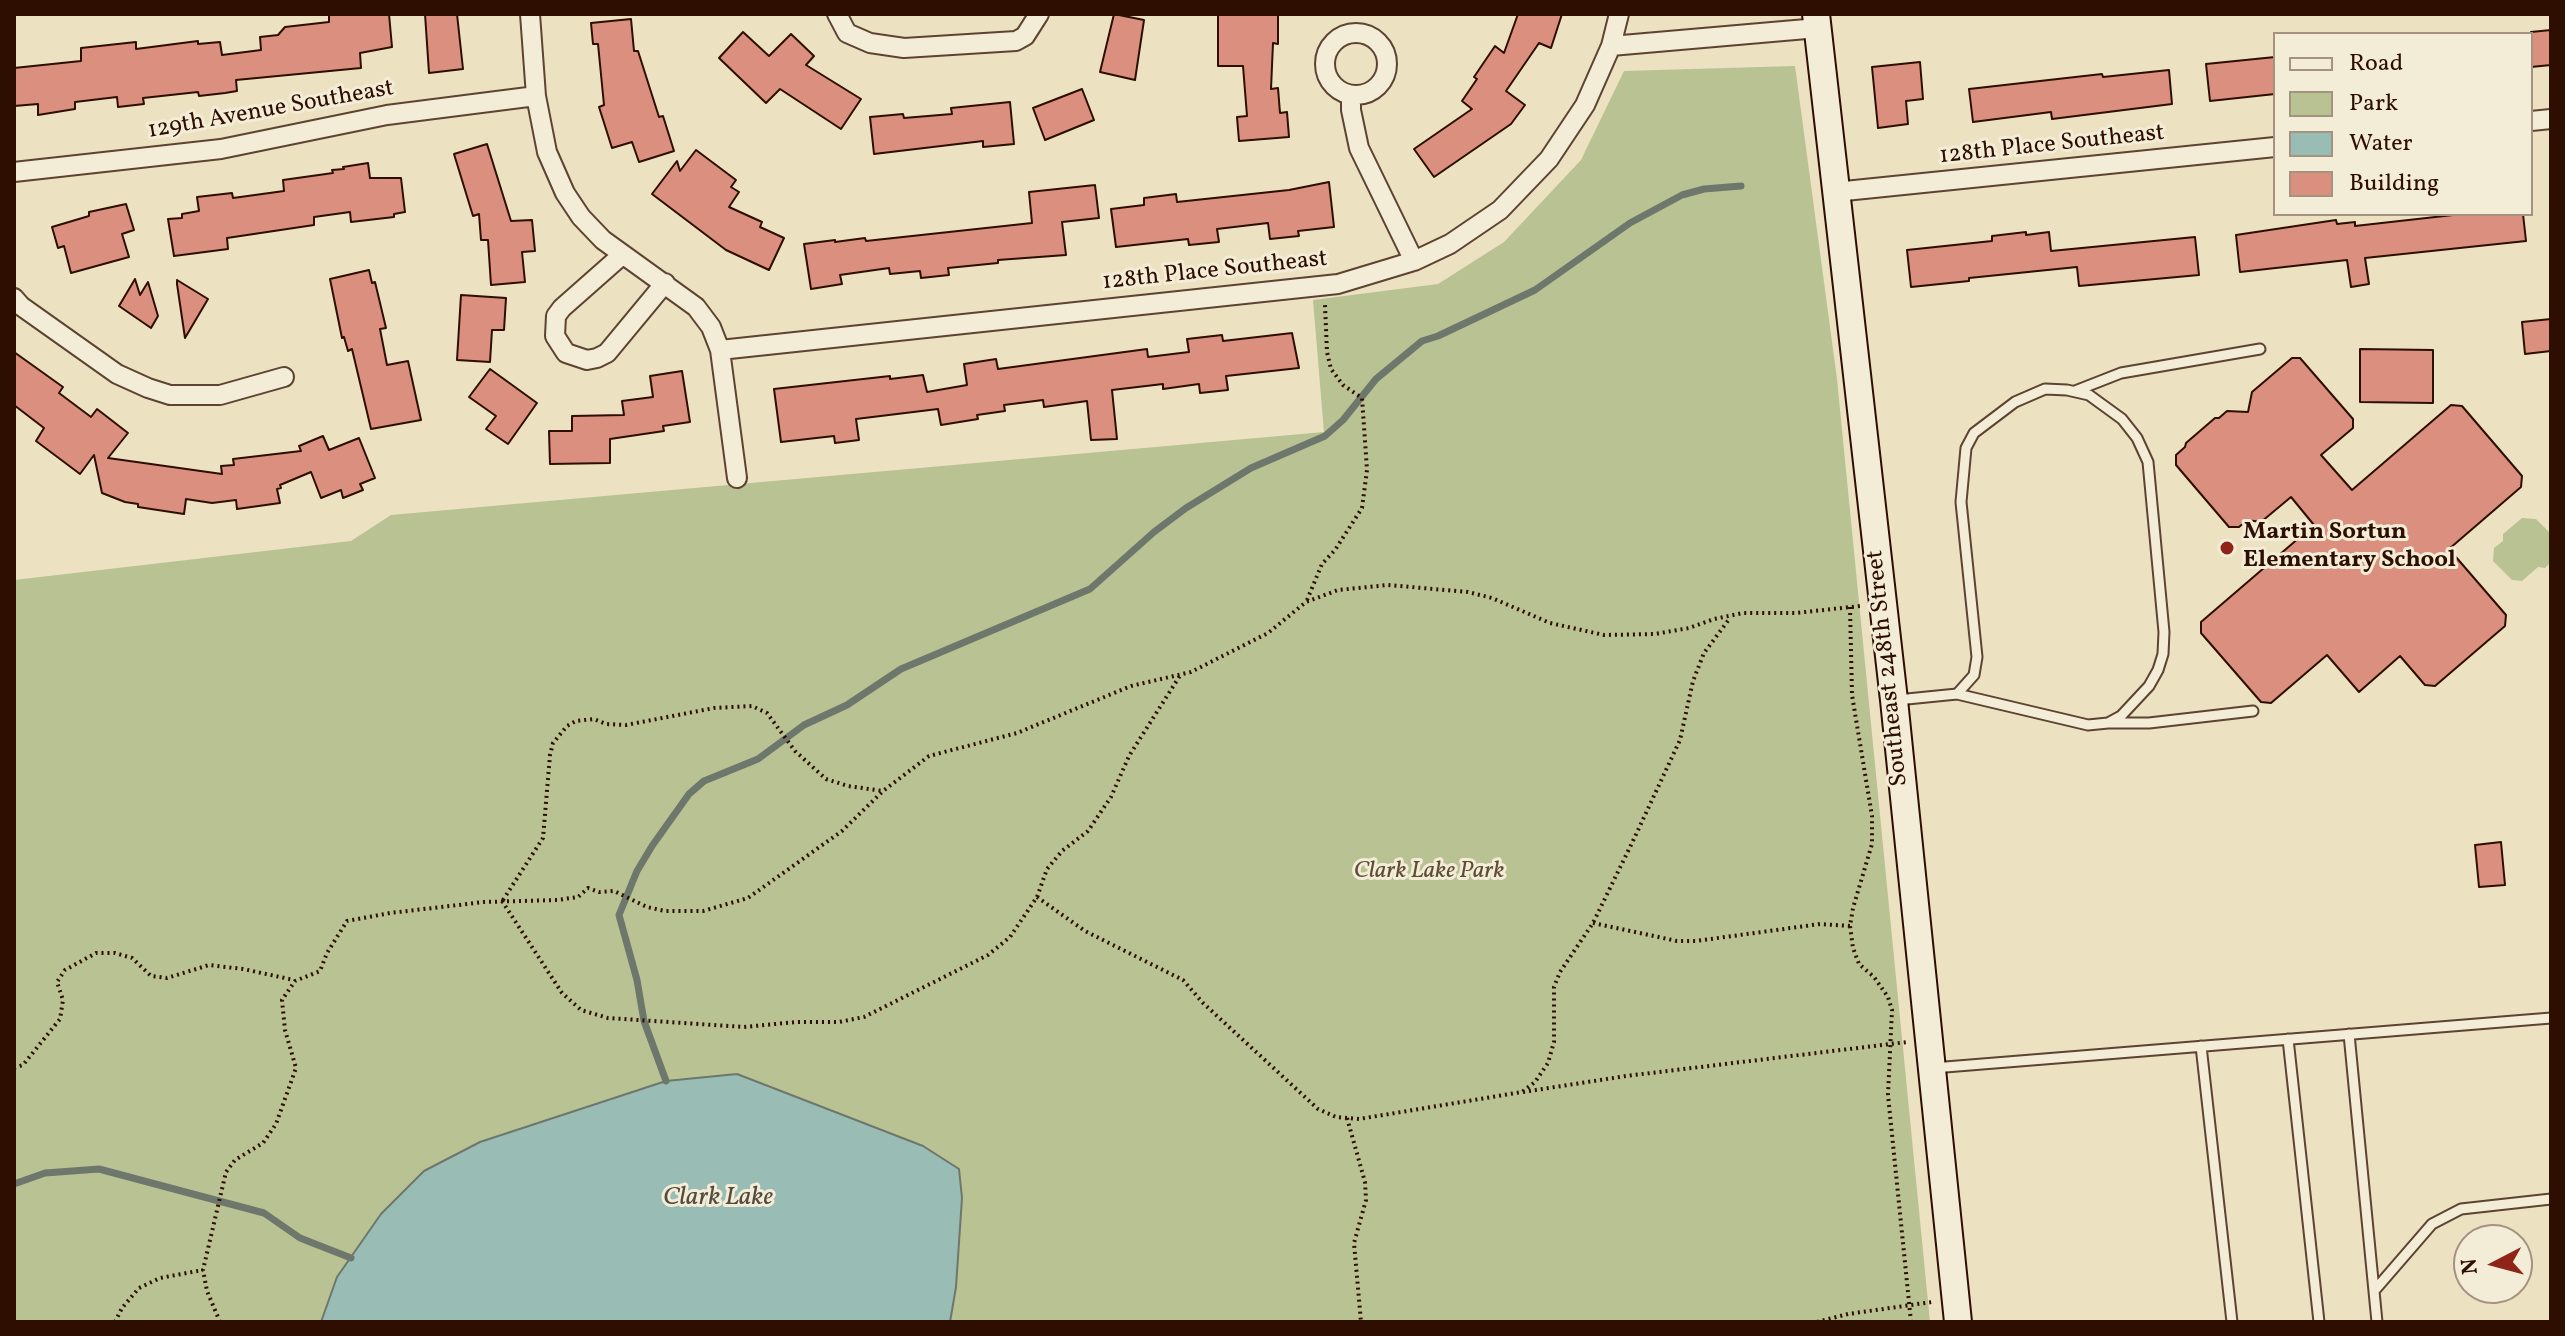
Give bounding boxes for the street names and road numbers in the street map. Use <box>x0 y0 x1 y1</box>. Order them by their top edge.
street label: 129th Avenue Southeast <box>146 75 396 147</box>
street label: 128th Place Southeast <box>1938 120 2166 172</box>
street label: 128th Place Southeast <box>1101 246 1329 298</box>
street label: Southeast 248th Street <box>1862 548 1916 788</box>

